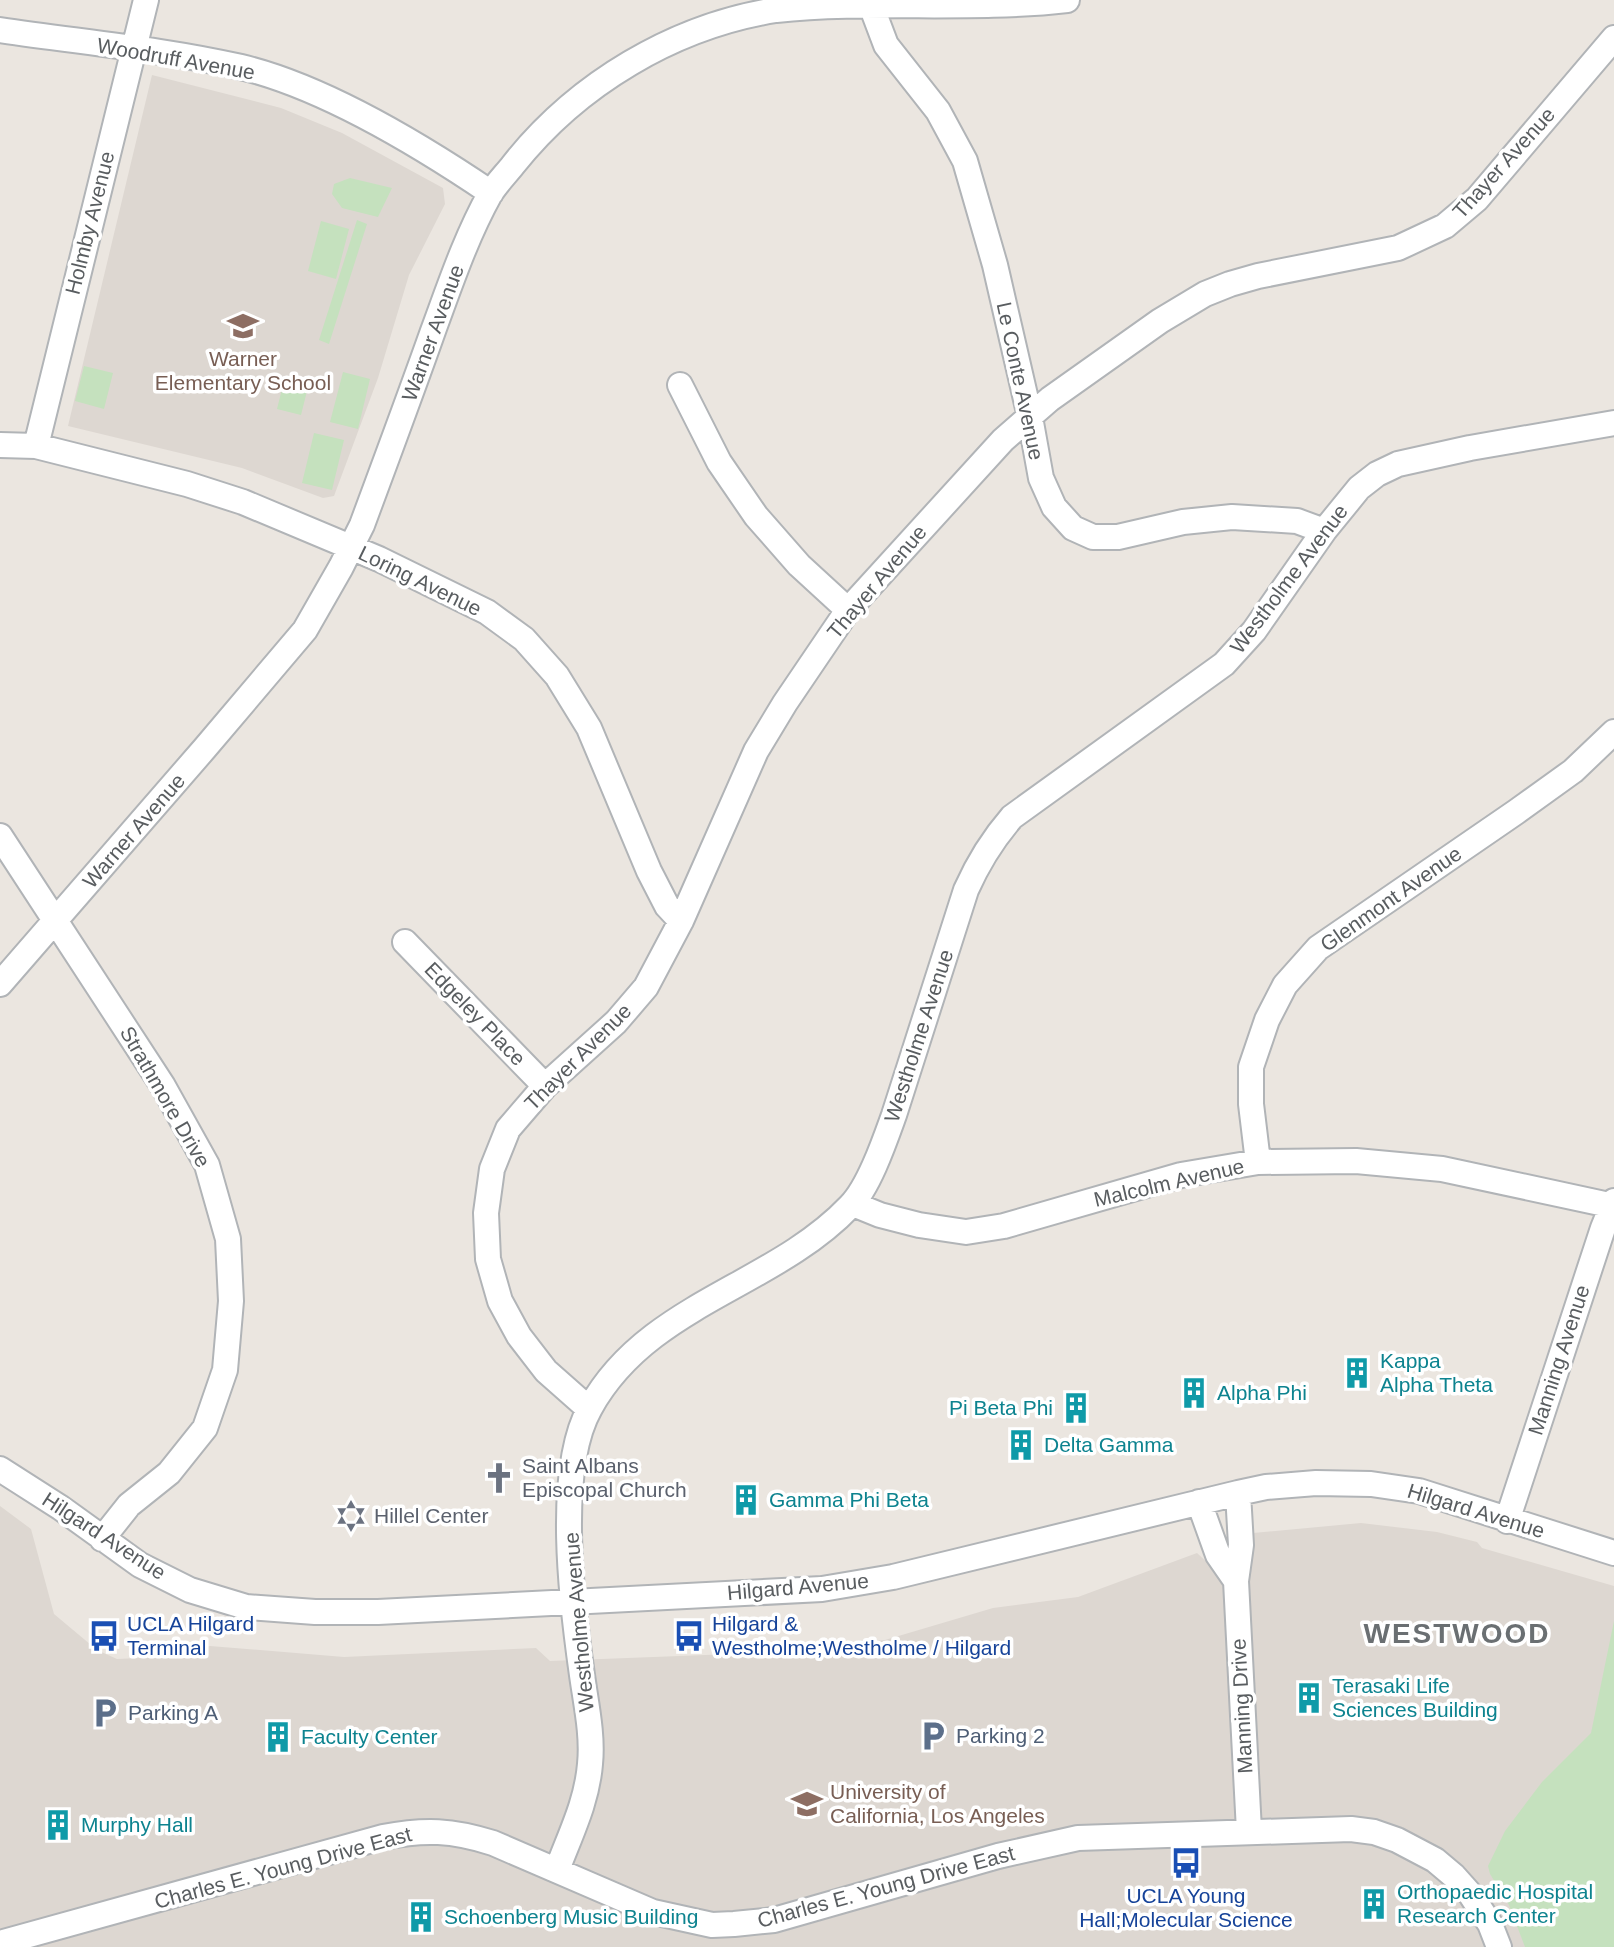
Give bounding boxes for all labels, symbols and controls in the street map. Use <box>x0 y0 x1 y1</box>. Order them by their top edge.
street label: Woodruff Avenue <box>95 33 257 84</box>
street label: Thayer Avenue <box>1448 103 1559 223</box>
street label: Holmby Avenue <box>61 149 118 297</box>
street label: Warner Avenue <box>397 261 468 404</box>
street label: Le Conte Avenue <box>993 300 1048 462</box>
school or university icon: Warner Elementary School <box>226 309 260 343</box>
place label: Warner Elementary School <box>155 347 331 394</box>
street label: Westholme Avenue <box>1225 500 1352 658</box>
street label: Thayer Avenue <box>823 520 931 643</box>
street label: Loring Avenue <box>355 541 485 620</box>
street label: Warner Avenue <box>78 769 189 892</box>
street label: Glenmont Avenue <box>1316 841 1466 956</box>
street label: Westholme Avenue <box>880 947 957 1125</box>
street label: Edgeley Place <box>420 957 530 1070</box>
street label: Thayer Avenue <box>520 999 636 1115</box>
street label: Strathmore Drive <box>116 1022 215 1171</box>
street label: Malcolm Avenue <box>1091 1154 1246 1211</box>
street label: Manning Avenue <box>1523 1282 1594 1438</box>
place label: Kappa Alpha Theta <box>1380 1349 1493 1396</box>
building icon: Kappa Alpha Theta <box>1340 1356 1374 1390</box>
building icon: Alpha Phi <box>1177 1376 1211 1410</box>
place label: Alpha Phi <box>1217 1381 1307 1404</box>
building icon: Pi Beta Phi <box>1059 1391 1093 1425</box>
place label: Pi Beta Phi <box>949 1396 1053 1419</box>
building icon: Delta Gamma <box>1004 1428 1038 1462</box>
place label: Delta Gamma <box>1044 1433 1174 1456</box>
place label: Saint Albans Episcopal Church <box>522 1454 687 1501</box>
church icon: Saint Albans Episcopal Church <box>482 1461 516 1495</box>
street label: Hilgard Avenue <box>1405 1479 1547 1542</box>
building icon: Gamma Phi Beta <box>729 1483 763 1517</box>
street label: Hilgard Avenue <box>38 1487 170 1584</box>
place label: Gamma Phi Beta <box>769 1488 929 1511</box>
synagogue icon: Hillel Center <box>334 1499 368 1533</box>
place label: Hillel Center <box>374 1504 488 1527</box>
street label: Westholme Avenue <box>559 1531 598 1713</box>
street label: Hilgard Avenue <box>726 1569 870 1604</box>
place label: UCLA Hilgard Terminal <box>127 1612 254 1659</box>
place label: Hilgard & Westholme;Westholme / Hilgard <box>712 1612 1011 1659</box>
district label: WESTWOOD <box>1363 1618 1551 1649</box>
bus stop icon: UCLA Hilgard Terminal <box>87 1619 121 1653</box>
bus stop icon: Hilgard & Westholme;Westholme / Hilgard <box>672 1619 706 1653</box>
street label: Manning Drive <box>1226 1638 1257 1774</box>
place label: Terasaki Life Sciences Building <box>1332 1674 1498 1721</box>
building icon: Terasaki Life Sciences Building <box>1292 1681 1326 1715</box>
parking icon: Parking A <box>88 1696 122 1730</box>
place label: Parking A <box>128 1701 218 1724</box>
parking icon: Parking 2 <box>916 1719 950 1753</box>
building icon: Faculty Center <box>261 1720 295 1754</box>
place label: Parking 2 <box>956 1724 1045 1747</box>
place label: Faculty Center <box>301 1725 438 1748</box>
place label: University of California, Los Angeles <box>830 1780 1045 1827</box>
school or university icon: University of California, Los Angeles <box>790 1787 824 1821</box>
building icon: Murphy Hall <box>41 1808 75 1842</box>
place label: Murphy Hall <box>81 1813 193 1836</box>
street label: Charles E. Young Drive East <box>152 1822 414 1913</box>
street label: Charles E. Young Drive East <box>755 1841 1017 1932</box>
bus stop icon: UCLA Young Hall;Molecular Science <box>1169 1846 1203 1880</box>
place label: Orthopaedic Hospital Research Center <box>1397 1880 1593 1927</box>
place label: UCLA Young Hall;Molecular Science <box>1079 1884 1293 1931</box>
building icon: Orthopaedic Hospital Research Center <box>1357 1887 1391 1921</box>
building icon: Schoenberg Music Building <box>404 1900 438 1934</box>
place label: Schoenberg Music Building <box>444 1905 698 1928</box>

